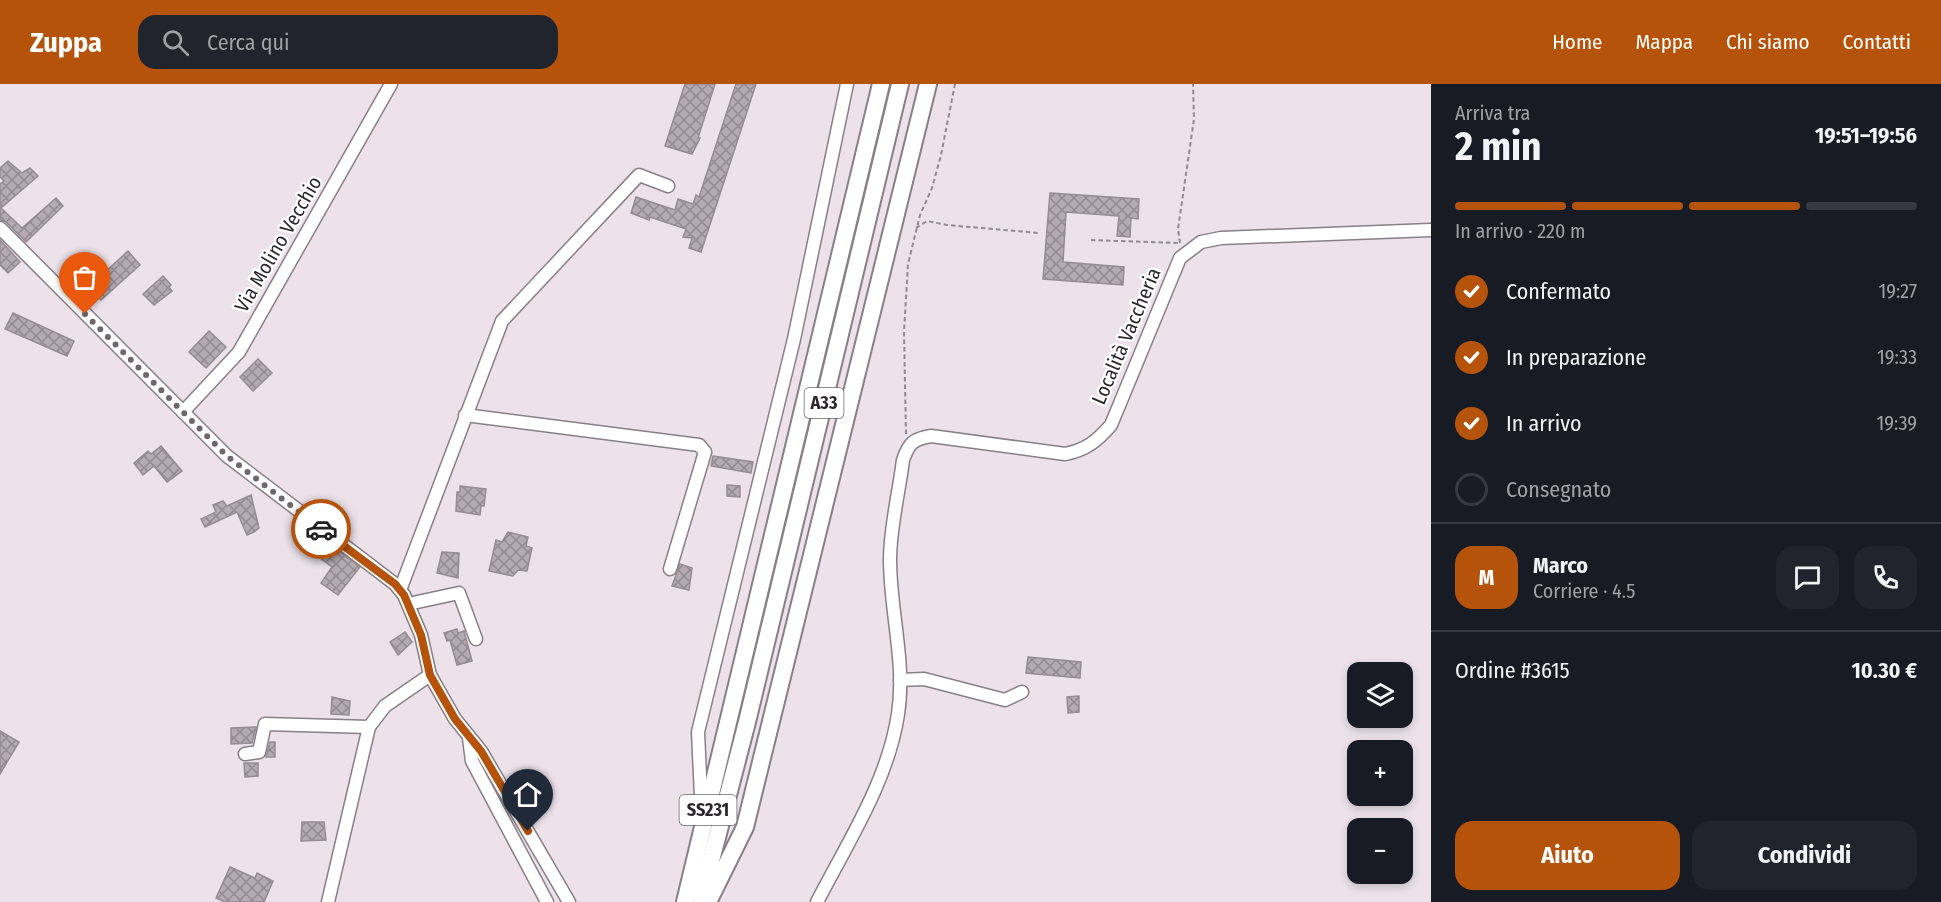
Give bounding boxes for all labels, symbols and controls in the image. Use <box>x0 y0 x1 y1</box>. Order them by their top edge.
search box <box>138 15 558 69</box>
text: Zuppa <box>30 26 102 59</box>
icon: search <box>159 26 192 59</box>
text: Cerca qui <box>207 29 290 56</box>
text: Home <box>1552 29 1602 55</box>
text: Mappa <box>1635 29 1693 55</box>
text: Chi siamo <box>1726 29 1810 55</box>
text: Contatti <box>1843 29 1911 55</box>
text: Arriva tra <box>1455 101 1530 125</box>
text: 19:51–19:56 <box>1815 122 1917 149</box>
text: 2 min <box>1455 124 1541 170</box>
street label: Via Molino Vecchio <box>229 172 327 316</box>
text: In arrivo · 220 m <box>1455 219 1585 243</box>
pin <box>59 252 110 314</box>
icon: bag <box>68 261 101 294</box>
street label: Località Vaccheria <box>1086 264 1166 408</box>
icon: check <box>1455 275 1488 308</box>
text: Confermato <box>1506 278 1611 305</box>
text: 19:27 <box>1878 279 1917 303</box>
icon: check <box>1455 341 1488 374</box>
text: In preparazione <box>1506 344 1647 371</box>
text: 19:33 <box>1877 345 1917 369</box>
road number: A33 <box>804 388 844 418</box>
icon: check <box>1455 407 1488 440</box>
text: In arrivo <box>1506 410 1581 437</box>
text: 19:39 <box>1877 411 1917 435</box>
text: Consegnato <box>1506 476 1611 503</box>
courier <box>291 499 351 559</box>
icon: car <box>305 513 338 546</box>
button: chat <box>1776 546 1839 609</box>
button: phone <box>1854 546 1917 609</box>
text: Marco <box>1533 552 1588 579</box>
text: M <box>1479 564 1494 591</box>
text: Corriere · 4.5 <box>1533 579 1635 603</box>
text: Ordine #3615 <box>1455 657 1570 684</box>
text: 10.30 € <box>1852 657 1917 684</box>
map controls <box>1347 662 1413 884</box>
button: layers <box>1347 662 1413 728</box>
button: + <box>1347 740 1413 806</box>
pin <box>502 769 553 831</box>
icon: home <box>511 778 544 811</box>
road number: SS231 <box>680 795 736 825</box>
button: − <box>1347 818 1413 884</box>
button: Aiuto <box>1455 821 1680 890</box>
button: Condividi <box>1692 821 1917 890</box>

